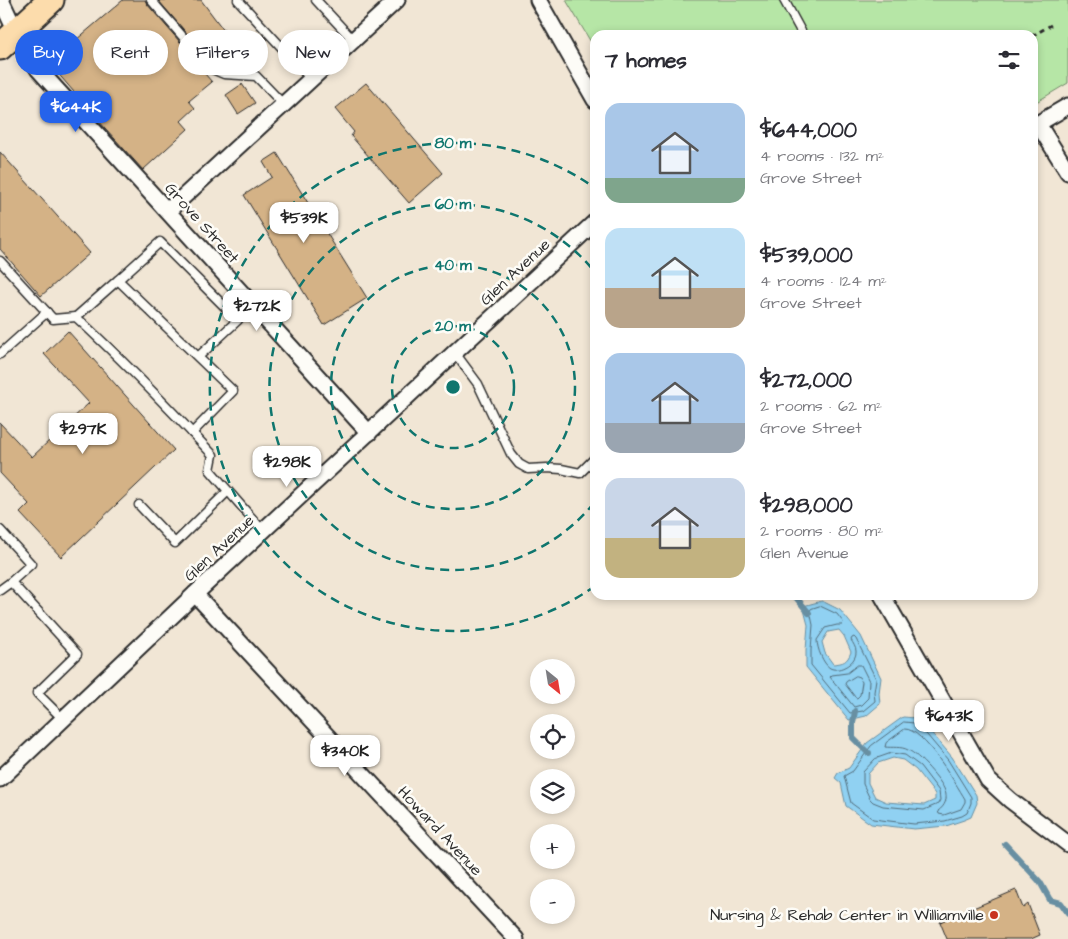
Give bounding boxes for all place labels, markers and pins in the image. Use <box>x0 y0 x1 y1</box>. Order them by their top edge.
pin: $644K <box>41 90 111 133</box>
pin: $539K <box>269 202 339 244</box>
pin: $272K <box>222 290 292 332</box>
centre of rings <box>444 378 462 396</box>
pin: $297K <box>48 412 118 455</box>
pin: $298K <box>252 446 322 488</box>
pin: $643K <box>914 700 984 742</box>
pin: $340K <box>310 734 380 777</box>
place label: Nursing & Rehab Center in Williamville <box>710 904 984 927</box>
marker: Nursing & Rehab Center in Williamville <box>988 909 1000 921</box>

